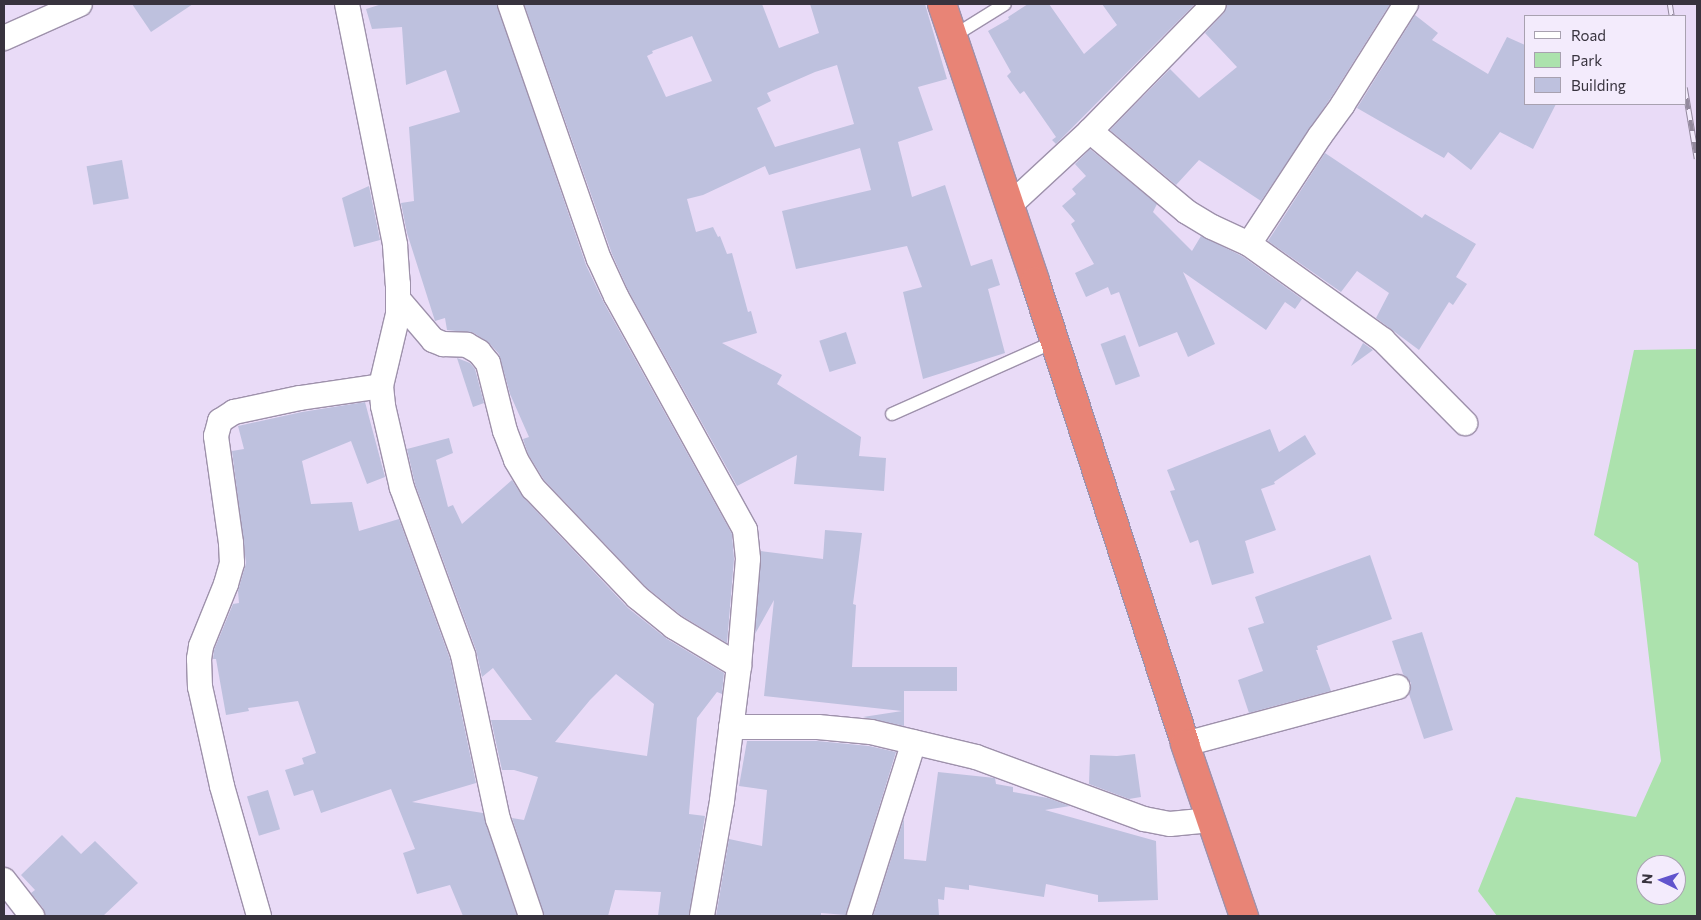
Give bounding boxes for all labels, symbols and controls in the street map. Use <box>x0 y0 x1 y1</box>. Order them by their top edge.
legend <box>1524 15 1686 105</box>
text: Road <box>1571 26 1606 44</box>
text: Park <box>1571 51 1602 69</box>
text: Building <box>1571 76 1626 94</box>
north arrow <box>1636 855 1686 905</box>
text: N <box>1638 873 1655 885</box>

